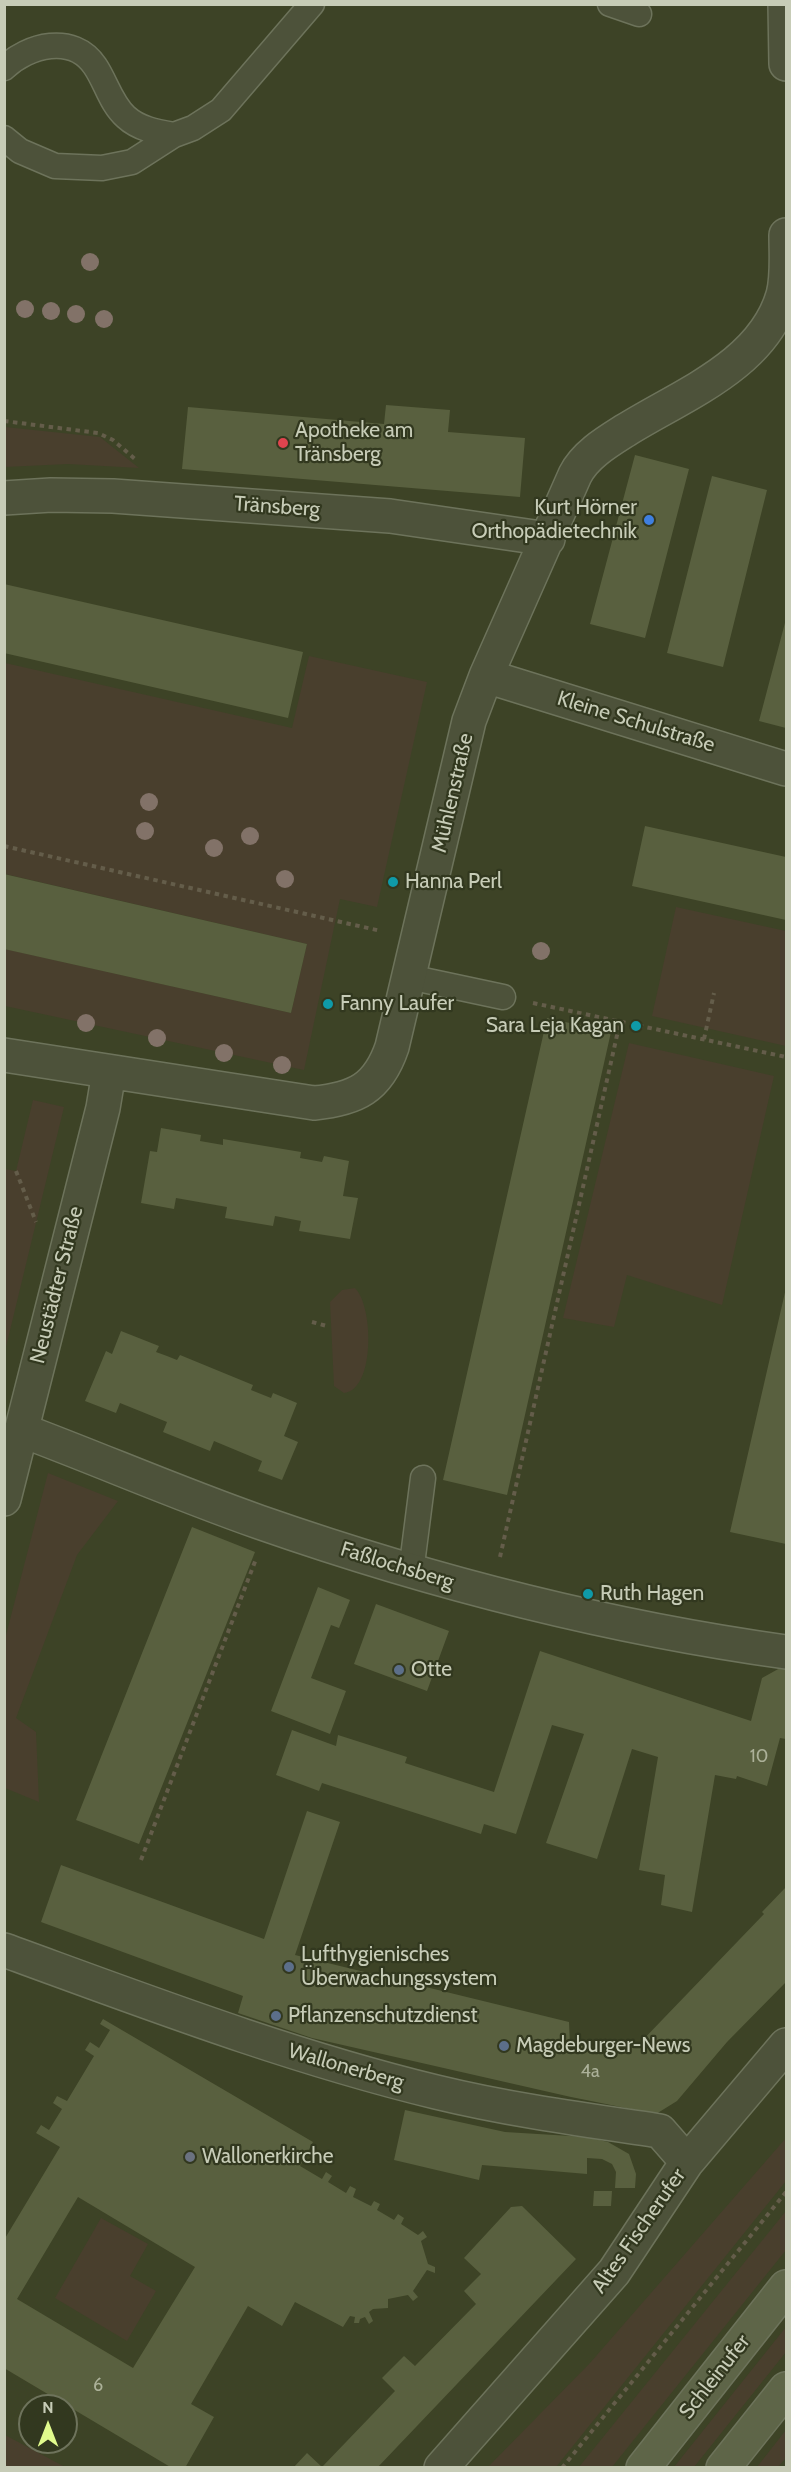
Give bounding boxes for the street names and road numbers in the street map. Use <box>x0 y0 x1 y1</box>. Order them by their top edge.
street label: Tränsberg <box>233 491 321 523</box>
street label: Kleine Schulstraße <box>554 686 718 758</box>
street label: Mühlenstraße <box>427 731 479 855</box>
street label: Neustädter Straße <box>25 1204 89 1366</box>
street label: Faßlochsberg <box>337 1537 457 1595</box>
street label: Wallonerberg <box>285 2038 407 2096</box>
street label: Altes Fischerufer <box>587 2164 691 2298</box>
street label: Schleinufer <box>674 2330 756 2424</box>

